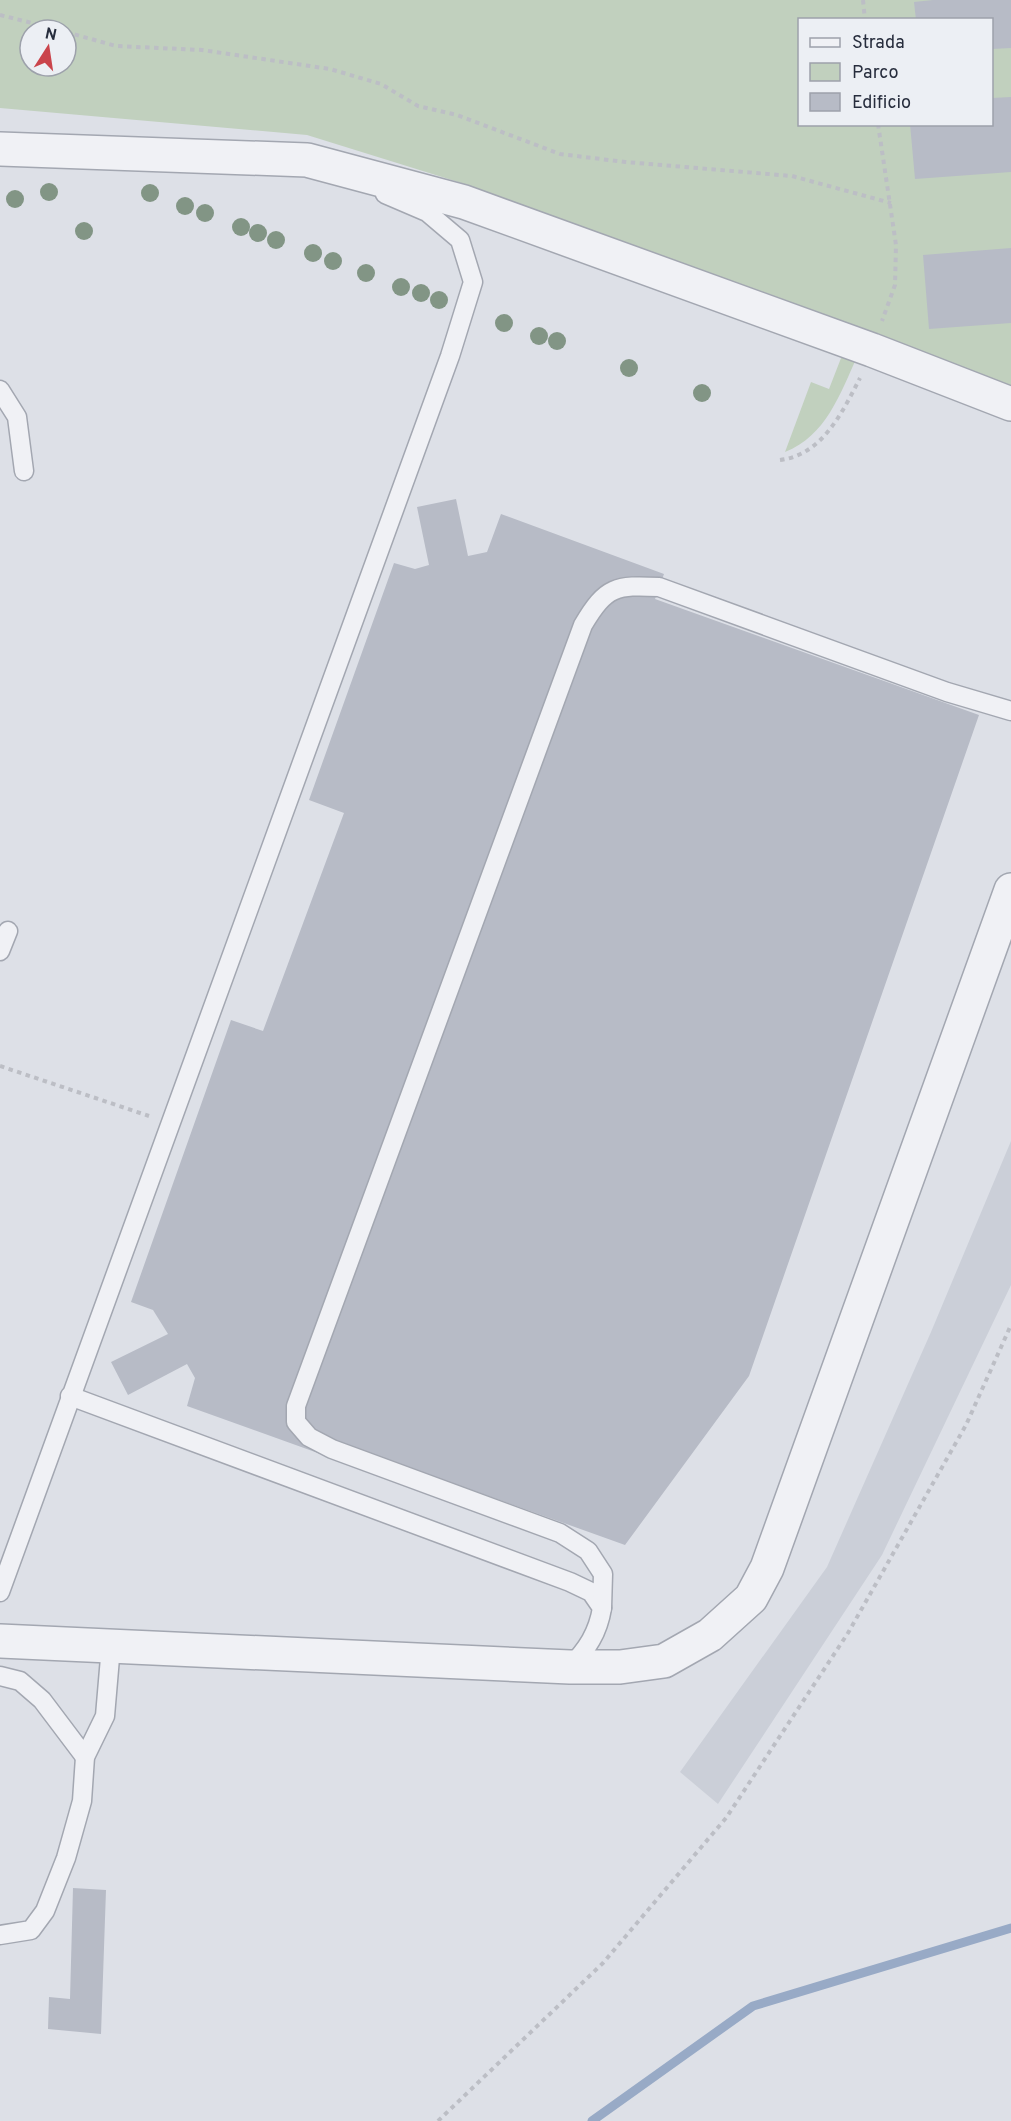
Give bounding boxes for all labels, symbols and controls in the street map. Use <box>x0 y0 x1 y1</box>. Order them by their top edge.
north arrow <box>18 18 78 78</box>
legend <box>798 18 993 126</box>
text: N <box>43 24 58 46</box>
text: Strada <box>852 32 905 55</box>
text: Parco <box>852 62 898 85</box>
text: Edificio <box>852 92 911 115</box>

